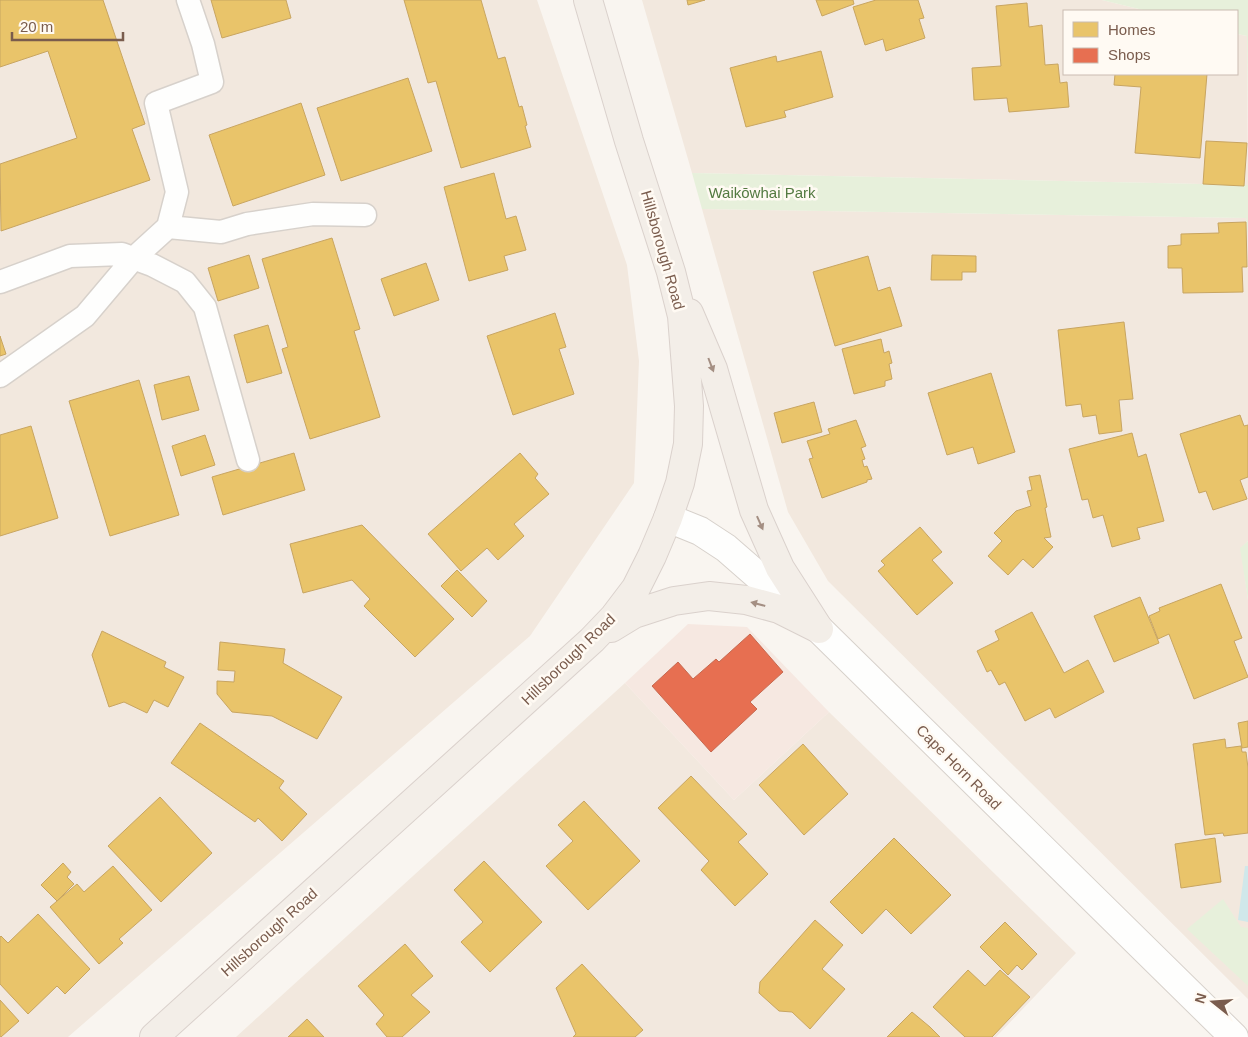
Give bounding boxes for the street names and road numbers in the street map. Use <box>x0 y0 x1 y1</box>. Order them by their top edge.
street label: Hillsborough Road <box>638 188 688 312</box>
street label: Hillsborough Road <box>518 610 618 708</box>
street label: Cape Horn Road <box>913 721 1005 813</box>
street label: Hillsborough Road <box>217 884 321 980</box>

